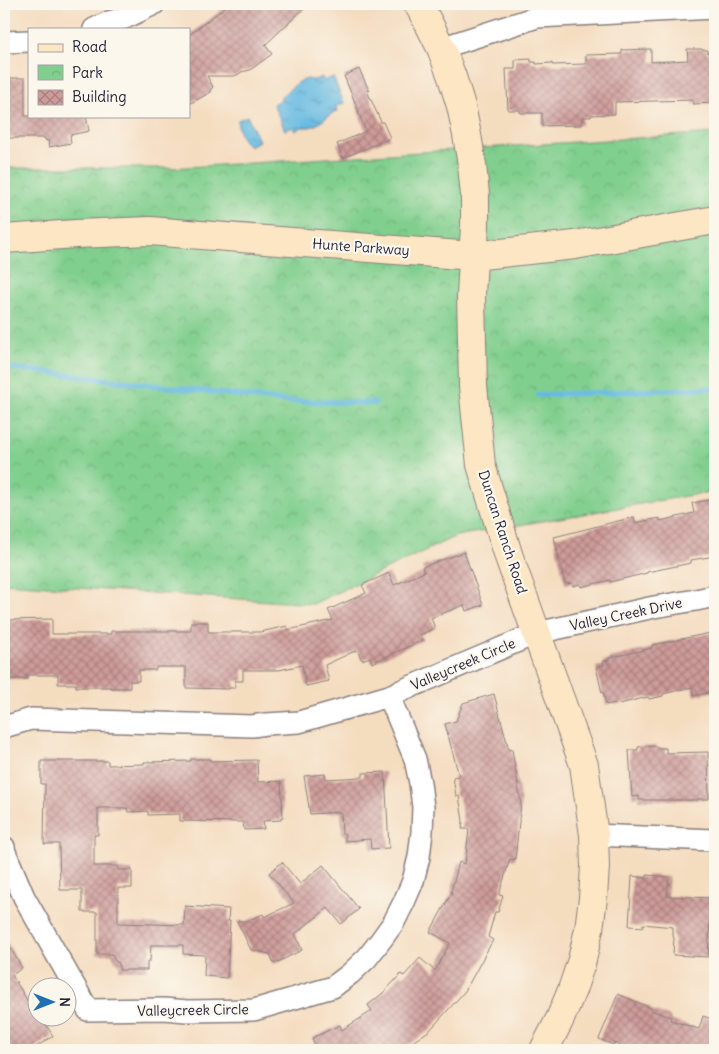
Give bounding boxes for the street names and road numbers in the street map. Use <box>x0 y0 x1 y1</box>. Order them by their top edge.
street label: Hunte Parkway <box>312 235 410 259</box>
street label: Duncan Ranch Road <box>475 468 531 596</box>
street label: Valley Creek Drive <box>568 593 684 635</box>
street label: Valleycreek Circle <box>408 634 518 694</box>
street label: Valleycreek Circle <box>137 1000 249 1020</box>

